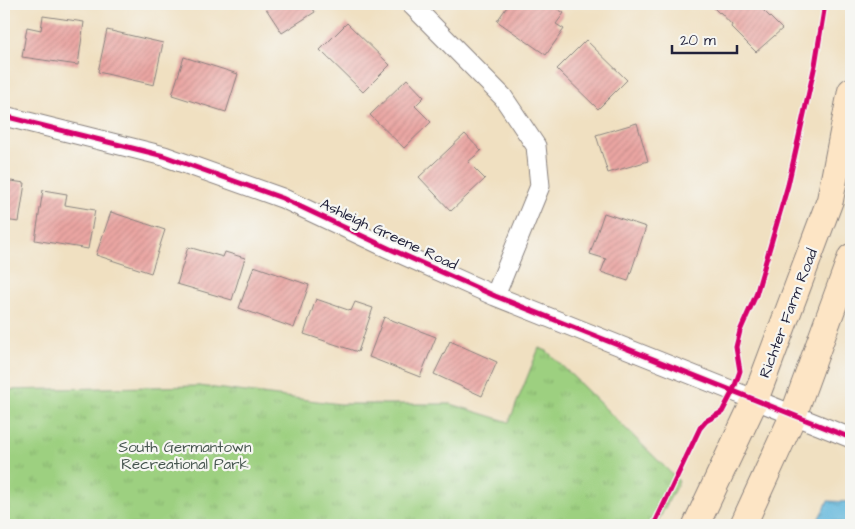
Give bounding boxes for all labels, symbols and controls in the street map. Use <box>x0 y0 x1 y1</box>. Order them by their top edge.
scale bar <box>672 22 738 54</box>
text: 20 m <box>680 30 716 51</box>
street label: Ashleigh Greene Road <box>316 193 461 277</box>
street label: Richter Farm Road <box>754 245 823 381</box>
park label: South Germantown Recreational Park <box>119 437 252 475</box>

